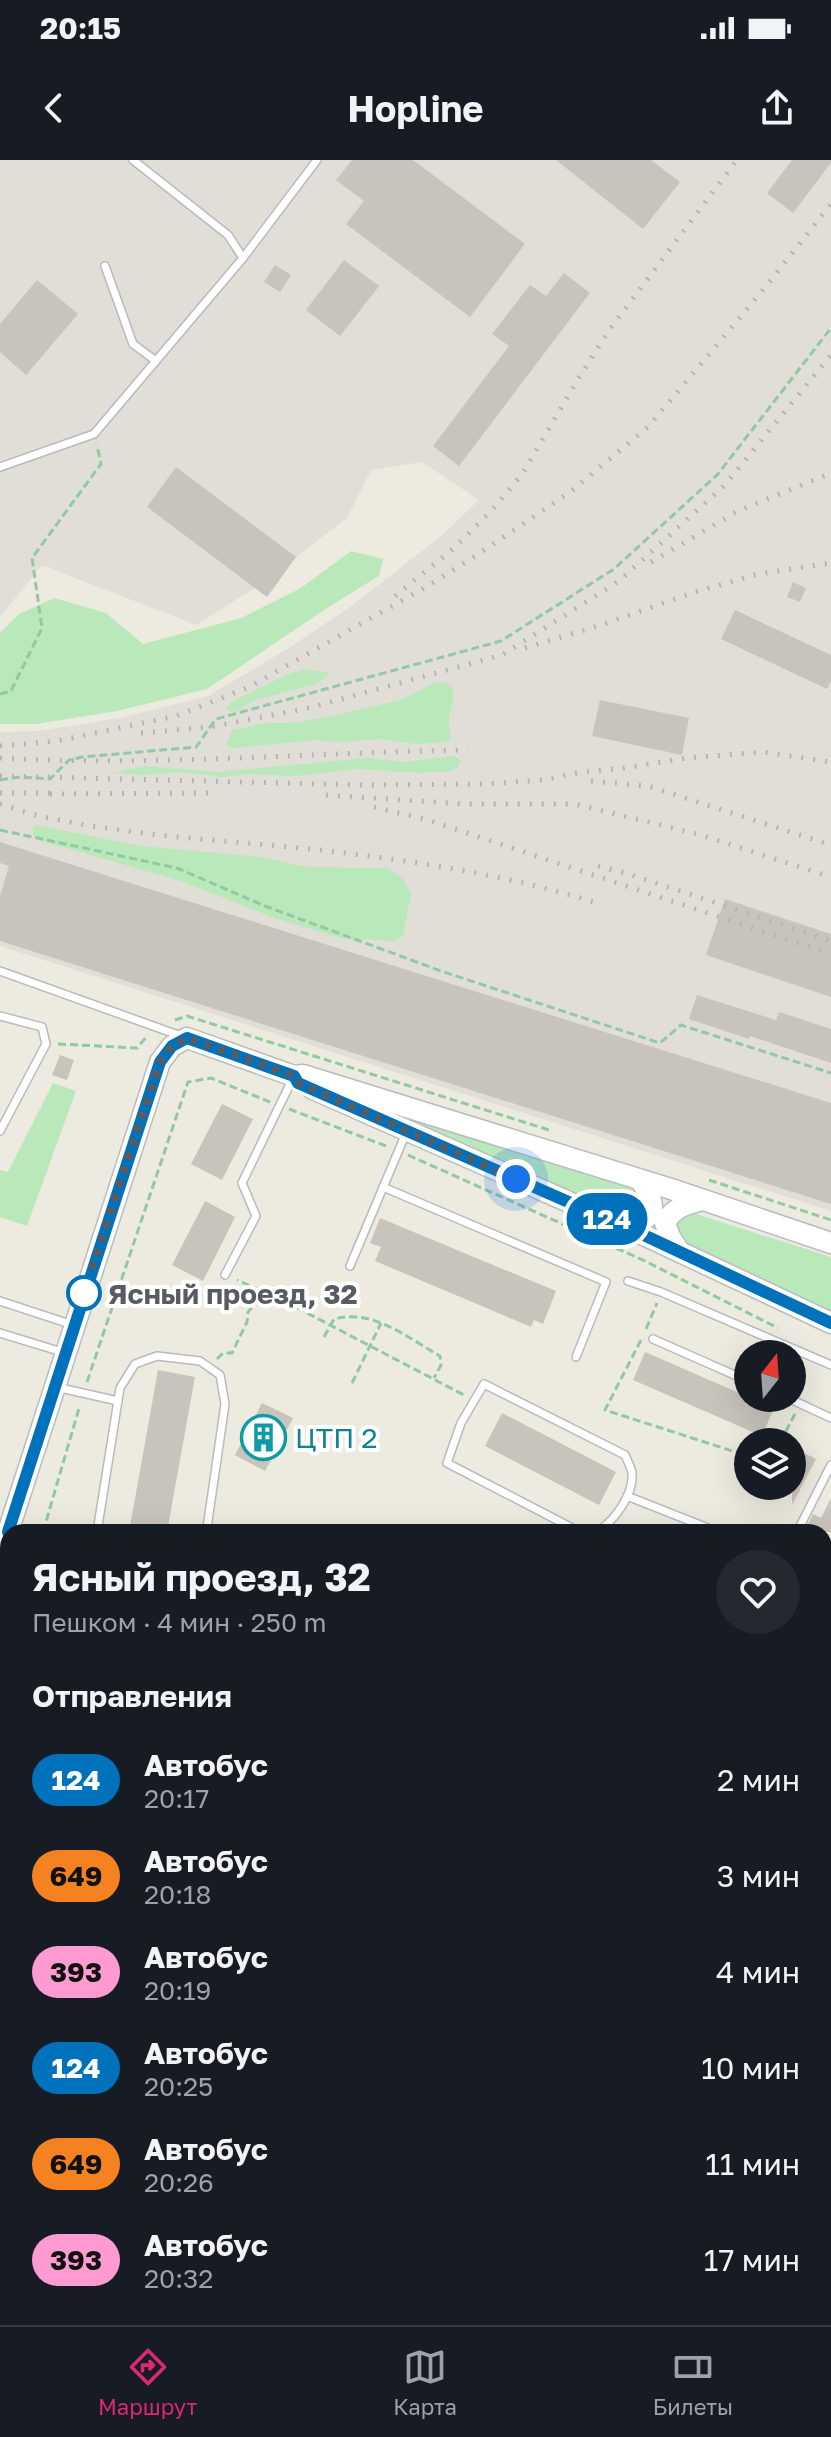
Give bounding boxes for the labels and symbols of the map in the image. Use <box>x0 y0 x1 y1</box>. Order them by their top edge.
your location <box>496 1159 536 1199</box>
line badge: 124 <box>561 1193 653 1245</box>
marker: Ясный проезд, 32 <box>67 1276 101 1310</box>
place label: Ясный проезд, 32 <box>108 1277 358 1310</box>
north arrow <box>734 1340 806 1412</box>
building icon: ЦТП 2 <box>240 1413 288 1461</box>
place label: ЦТП 2 <box>295 1421 377 1454</box>

